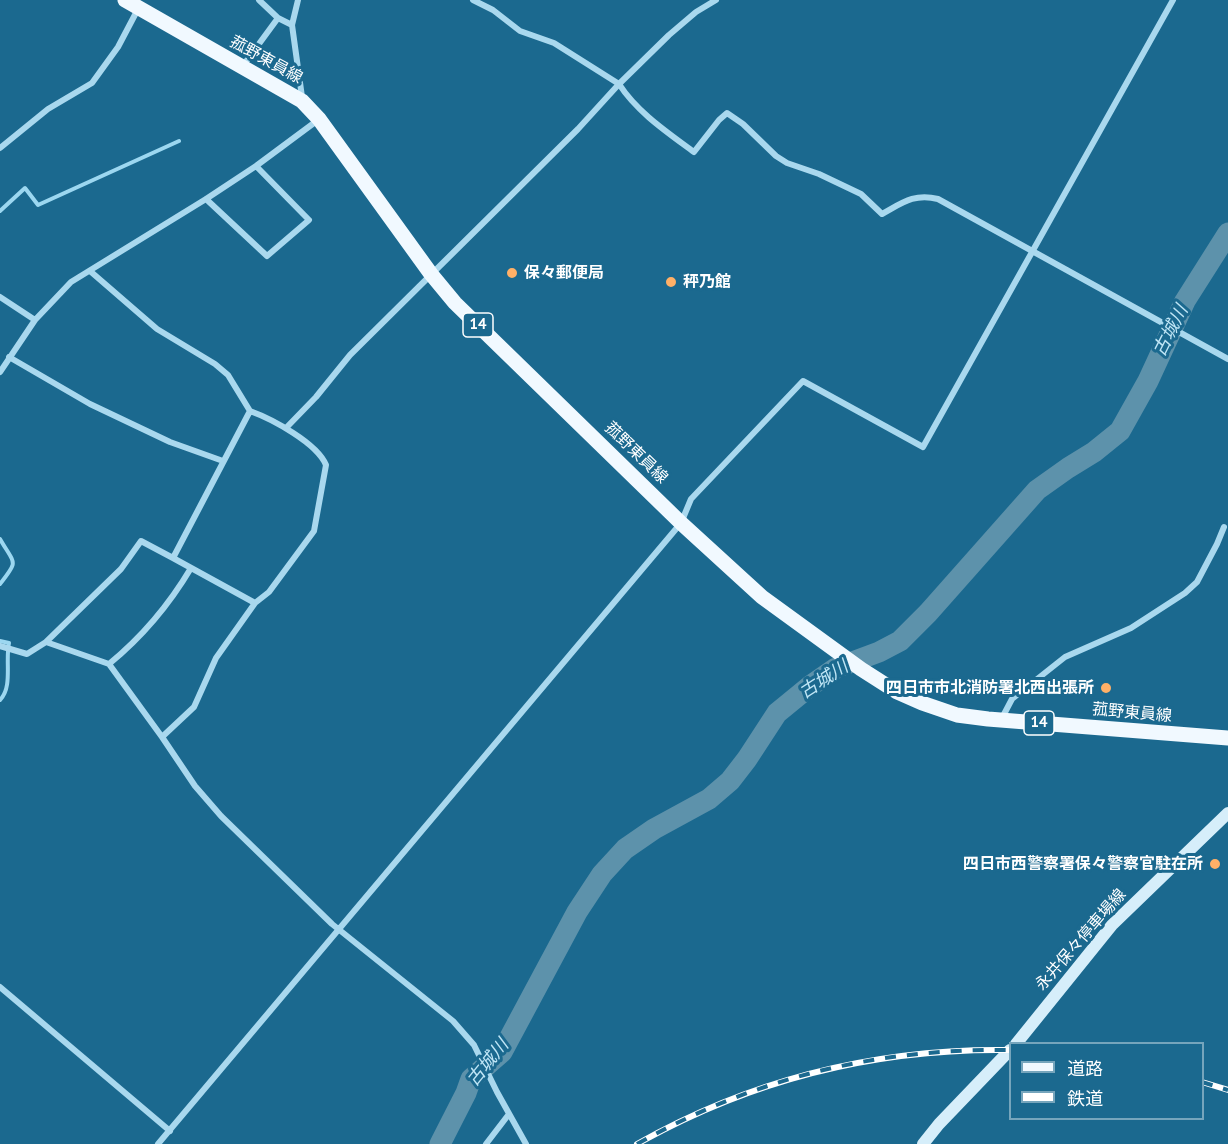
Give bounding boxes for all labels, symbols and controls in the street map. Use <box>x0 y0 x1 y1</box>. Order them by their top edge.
street label: 菰野東員線 <box>226 32 306 88</box>
place label: 保々郵便局 <box>524 263 604 283</box>
marker: 保々郵便局 <box>505 266 519 280</box>
place label: 秤乃館 <box>683 272 731 292</box>
marker: 秤乃館 <box>664 275 678 289</box>
water label: 古城川 <box>1149 302 1193 360</box>
road number: 14 <box>463 313 493 337</box>
street label: 菰野東員線 <box>601 418 671 488</box>
water label: 古城川 <box>795 656 853 704</box>
place label: 四日市市北消防署北西出張所 <box>886 678 1094 698</box>
marker: 四日市市北消防署北西出張所 <box>1099 681 1113 695</box>
street label: 菰野東員線 <box>1091 700 1173 726</box>
road number: 14 <box>1024 711 1054 735</box>
place label: 四日市西警察署保々警察官駐在所 <box>963 854 1203 874</box>
marker: 四日市西警察署保々警察官駐在所 <box>1208 857 1222 871</box>
street label: 永井保々停車場線 <box>1032 885 1130 995</box>
water label: 古城川 <box>463 1035 513 1091</box>
legend <box>1009 1042 1204 1120</box>
text: 道路 <box>1067 1057 1103 1080</box>
text: 鉄道 <box>1067 1087 1103 1110</box>

